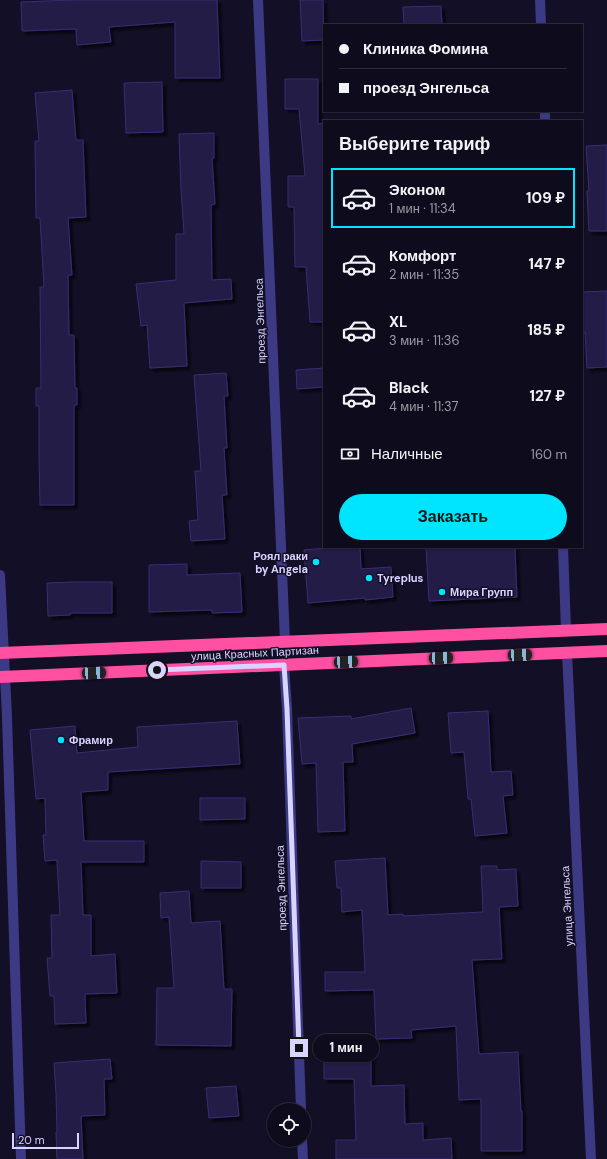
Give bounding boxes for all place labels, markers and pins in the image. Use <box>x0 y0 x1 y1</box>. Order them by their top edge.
place label: Роял раки by Angela <box>253 549 308 576</box>
marker: Роял раки by Angela <box>311 557 321 567</box>
place label: Tyreplus <box>377 571 424 585</box>
marker: Tyreplus <box>364 573 374 583</box>
place label: Мира Групп <box>450 585 513 599</box>
marker: Мира Групп <box>437 587 447 597</box>
place label: Фрамир <box>69 733 113 747</box>
marker: Фрамир <box>56 735 66 745</box>

